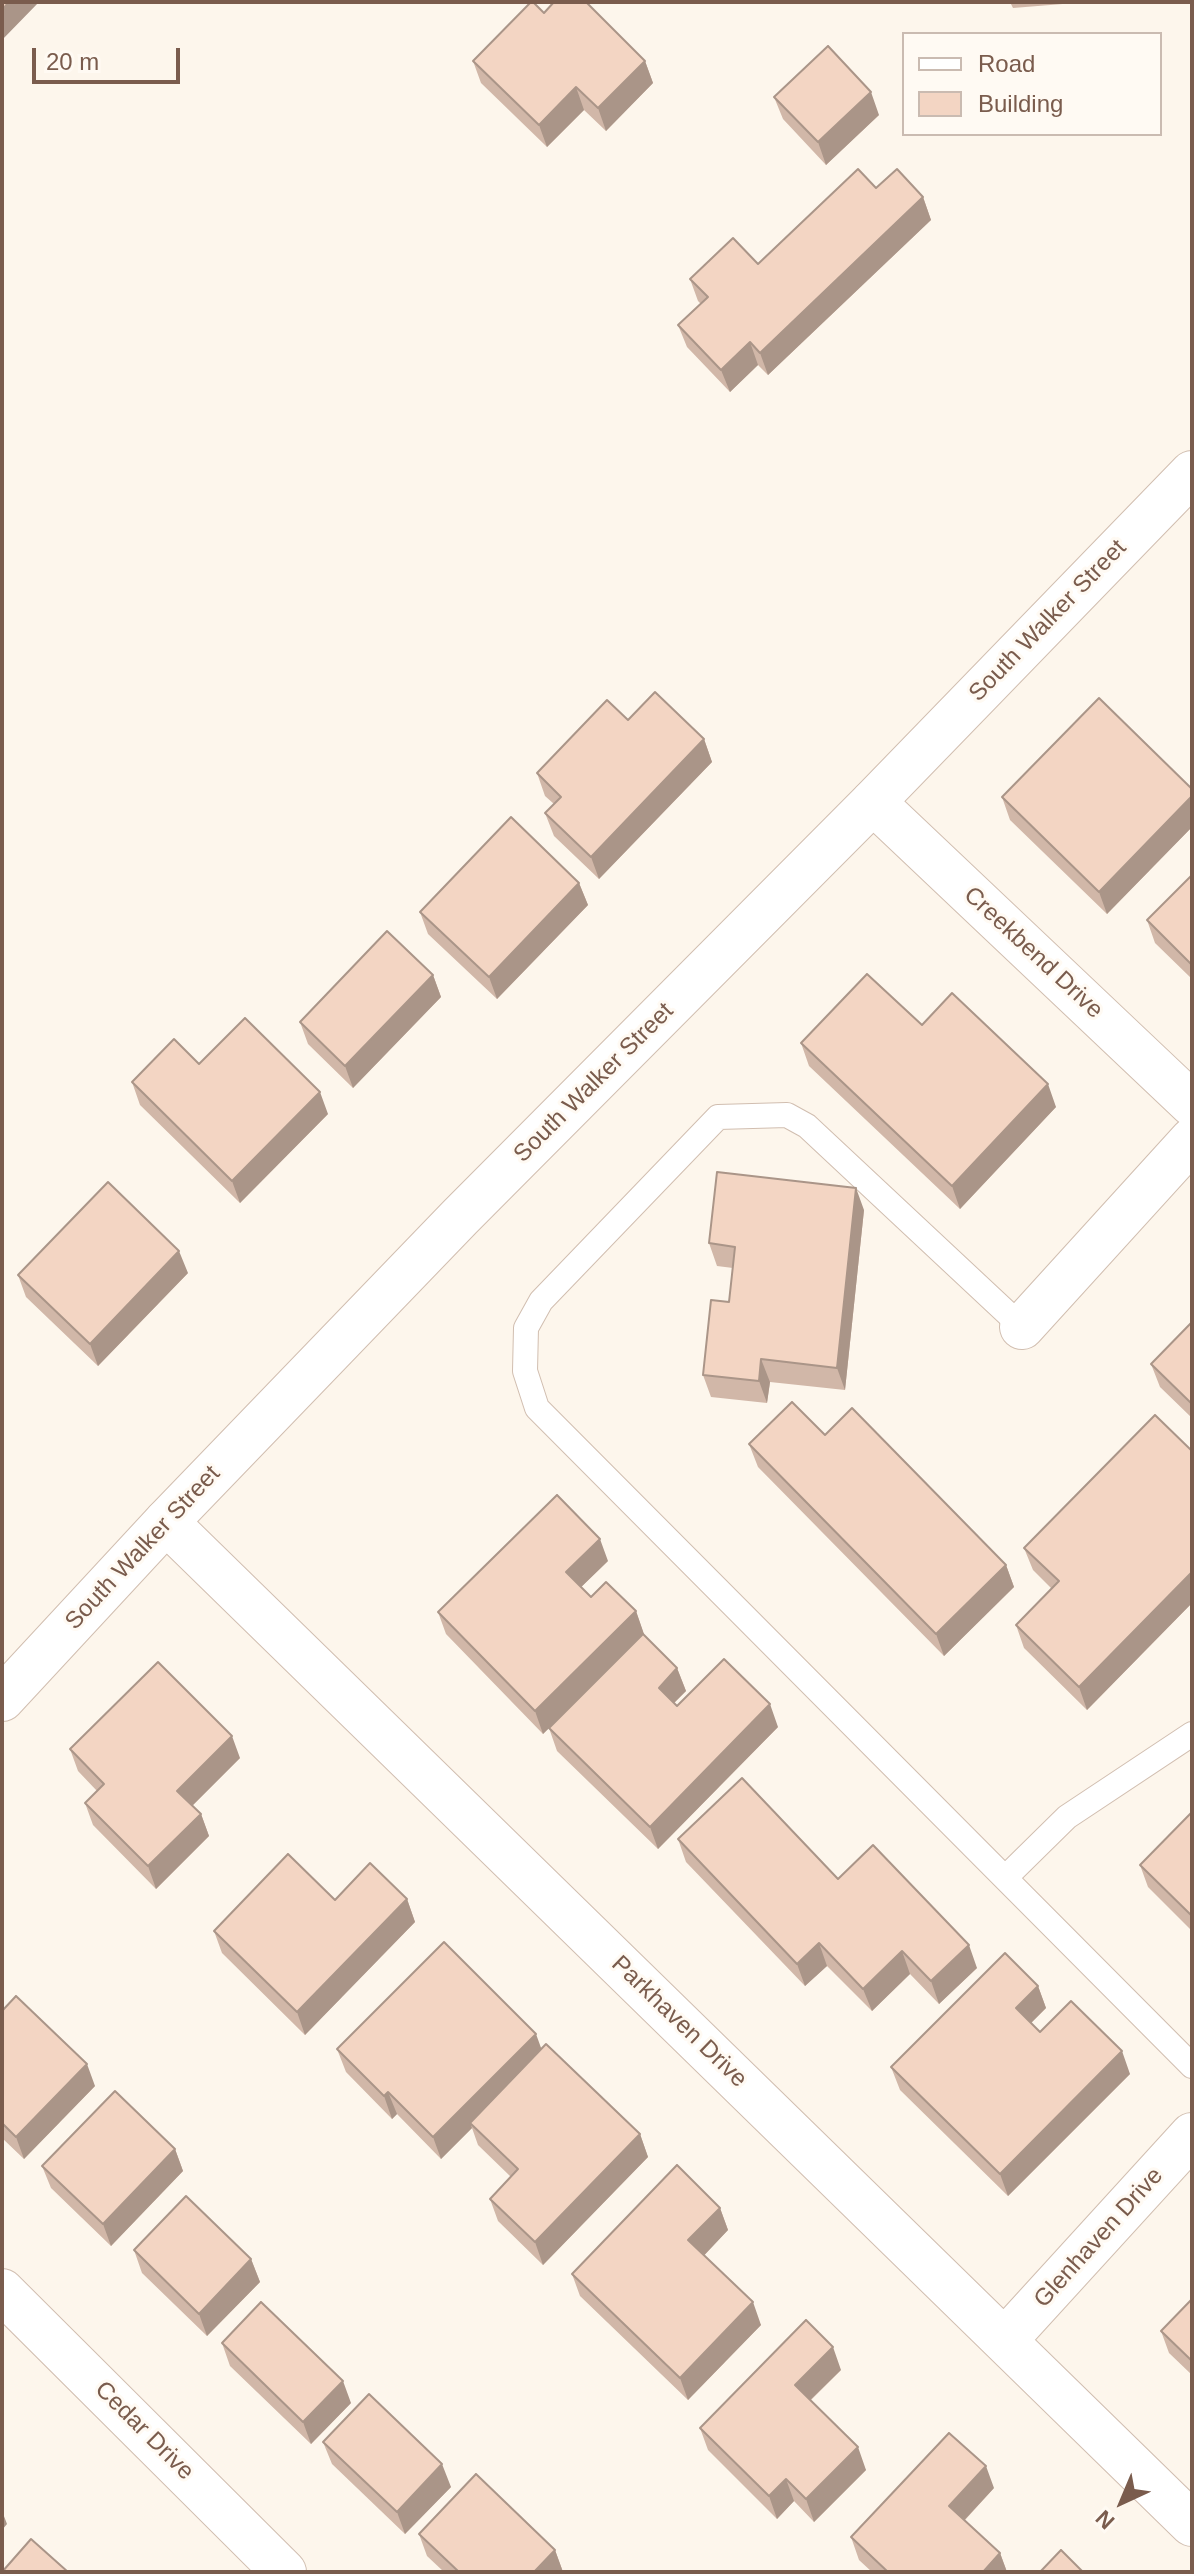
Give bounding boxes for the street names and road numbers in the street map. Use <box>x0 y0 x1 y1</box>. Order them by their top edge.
street label: South Walker Street <box>963 534 1133 708</box>
street label: Creekbend Drive <box>957 881 1109 1025</box>
street label: South Walker Street <box>508 997 680 1169</box>
street label: South Walker Street <box>60 1460 226 1636</box>
street label: Parkhaven Drive <box>605 1950 753 2094</box>
street label: Glenhaven Drive <box>1028 2162 1170 2314</box>
street label: Cedar Drive <box>89 2376 199 2486</box>

